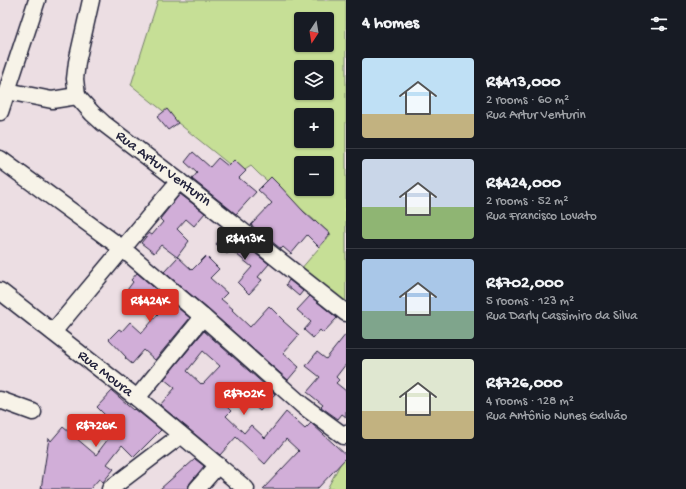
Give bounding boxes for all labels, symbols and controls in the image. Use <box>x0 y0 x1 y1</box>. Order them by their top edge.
north arrow <box>294 12 334 52</box>
map controls <box>294 12 334 196</box>
icon: filters <box>648 13 670 35</box>
text: 4 homes <box>362 14 419 34</box>
button: layers <box>294 60 334 100</box>
text: R$413,000 <box>486 73 561 93</box>
icon: home <box>394 74 442 122</box>
text: 2 rooms · 60 m² <box>486 93 569 108</box>
button: + <box>294 108 334 148</box>
text: Rua Artur Venturin <box>486 108 586 123</box>
street label: Rua Artur Venturin <box>112 127 214 211</box>
button: − <box>294 156 334 196</box>
text: R$424,000 <box>486 174 561 194</box>
icon: home <box>394 175 442 223</box>
text: 2 rooms · 52 m² <box>486 194 568 209</box>
text: Rua Francisco Lovato <box>486 209 597 224</box>
pin: R$413K <box>212 227 278 261</box>
text: R$413K <box>226 232 264 247</box>
text: R$702,000 <box>486 274 564 294</box>
icon: home <box>394 275 442 323</box>
pin: R$424K <box>117 289 183 323</box>
text: R$424K <box>131 294 169 309</box>
text: 5 rooms · 123 m² <box>486 294 574 309</box>
text: Rua Darly Cassimiro da Silva <box>486 309 638 324</box>
street label: Rua Moura <box>74 347 137 402</box>
text: R$726,000 <box>486 374 563 394</box>
icon: home <box>394 375 442 423</box>
pin: R$702K <box>211 382 277 416</box>
text: R$702K <box>224 387 264 402</box>
text: 4 rooms · 128 m² <box>486 394 574 409</box>
text: Rua Antônio Nunes Galvão <box>486 409 627 424</box>
pin: R$726K <box>63 414 129 448</box>
text: R$726K <box>76 419 116 434</box>

